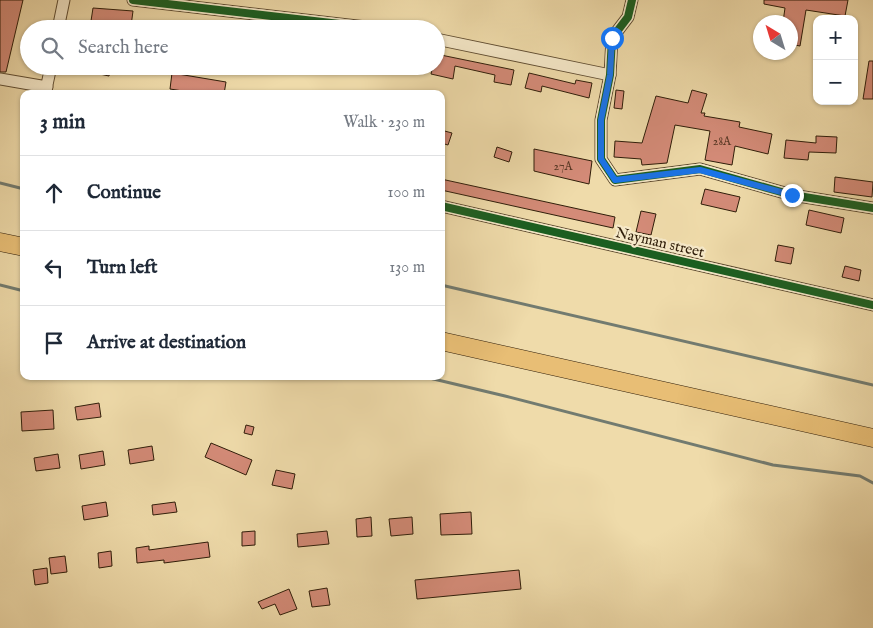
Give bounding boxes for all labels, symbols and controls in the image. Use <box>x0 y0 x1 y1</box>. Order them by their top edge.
north arrow <box>753 15 798 60</box>
map controls <box>813 15 858 105</box>
button: + <box>813 15 858 60</box>
search box <box>20 20 445 75</box>
route start <box>601 27 624 50</box>
icon: search <box>38 34 66 62</box>
text: Search here <box>78 36 169 60</box>
button: − <box>813 60 858 105</box>
text: 3 min <box>40 109 85 136</box>
text: Walk · 230 m <box>343 113 425 133</box>
house number: 28A <box>713 134 732 149</box>
house number: 27A <box>553 159 574 174</box>
icon: ahead <box>40 179 68 207</box>
text: Continue <box>87 181 161 205</box>
text: 100 m <box>388 183 425 203</box>
route end <box>781 184 804 207</box>
street label: Nayman street <box>614 223 706 262</box>
icon: left <box>40 254 68 282</box>
text: Turn left <box>87 256 158 280</box>
text: 130 m <box>389 258 425 278</box>
icon: arrive <box>40 329 68 357</box>
text: Arrive at destination <box>87 331 246 355</box>

